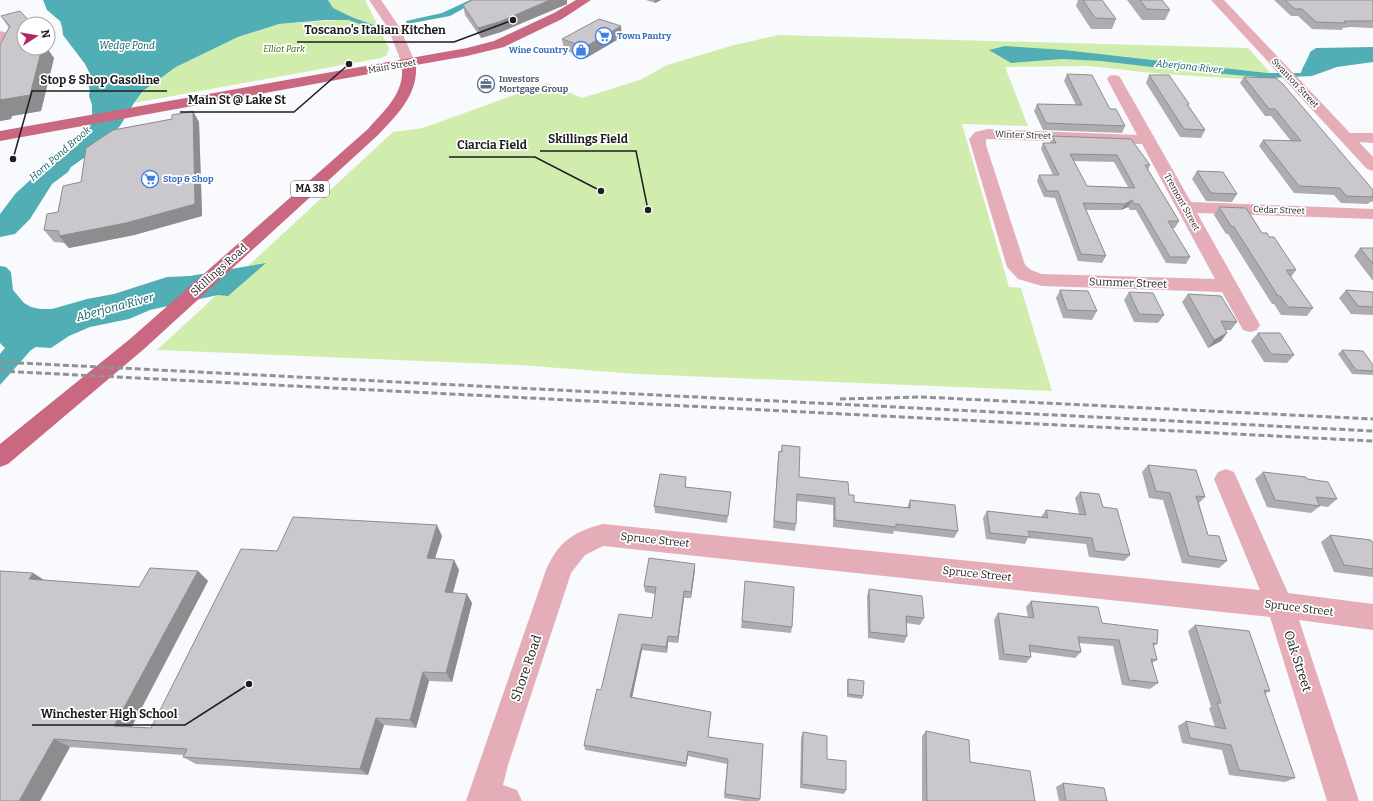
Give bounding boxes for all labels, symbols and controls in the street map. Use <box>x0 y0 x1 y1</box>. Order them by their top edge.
north arrow <box>16 16 56 56</box>
callout: Toscano's Italian Kitchen <box>297 18 454 42</box>
text: Toscano's Italian Kitchen <box>304 23 446 37</box>
supermarket icon: Town Pantry <box>594 26 614 46</box>
text: N <box>38 29 53 40</box>
place label: Town Pantry <box>617 31 672 41</box>
water label: Wedge Pond <box>99 40 155 52</box>
shop icon: Wine Country <box>571 40 591 60</box>
park label: Elliot Park <box>263 44 305 54</box>
place label: Wine Country <box>509 45 569 55</box>
street label: Swanton Street <box>1270 56 1321 110</box>
street label: Main Street <box>367 57 417 75</box>
water label: Aberjona River <box>1154 57 1224 77</box>
callout: Stop & Shop Gasoline <box>32 67 167 91</box>
text: Stop & Shop Gasoline <box>40 73 160 87</box>
office icon: Investors Mortgage Group <box>476 74 496 94</box>
place label: Investors Mortgage Group <box>499 74 569 94</box>
callout: Main St @ Lake St <box>180 88 294 112</box>
text: Main St @ Lake St <box>188 93 286 107</box>
water label: Horn Pond Brook <box>27 124 93 184</box>
callout: Skillings Field <box>540 127 636 151</box>
street label: Winter Street <box>995 129 1052 141</box>
text: Skillings Field <box>548 132 629 146</box>
callout: Ciarcia Field <box>449 133 535 157</box>
text: Ciarcia Field <box>457 138 528 152</box>
supermarket icon: Stop & Shop <box>140 169 160 189</box>
street label: Tremont Street <box>1162 172 1202 233</box>
place label: Stop & Shop <box>163 174 214 184</box>
road number: MA 38 <box>291 181 329 197</box>
street label: Cedar Street <box>1253 204 1306 216</box>
street label: Skillings Road <box>188 241 250 299</box>
street label: Summer Street <box>1089 275 1167 291</box>
water label: Aberjona River <box>74 290 156 324</box>
street label: Spruce Street <box>620 530 690 550</box>
street label: Spruce Street <box>942 564 1012 584</box>
street label: Spruce Street <box>1264 597 1334 619</box>
street label: Oak Street <box>1281 629 1315 694</box>
street label: Shore Road <box>508 633 544 703</box>
callout: Winchester High School <box>32 701 185 725</box>
text: Winchester High School <box>41 707 178 721</box>

